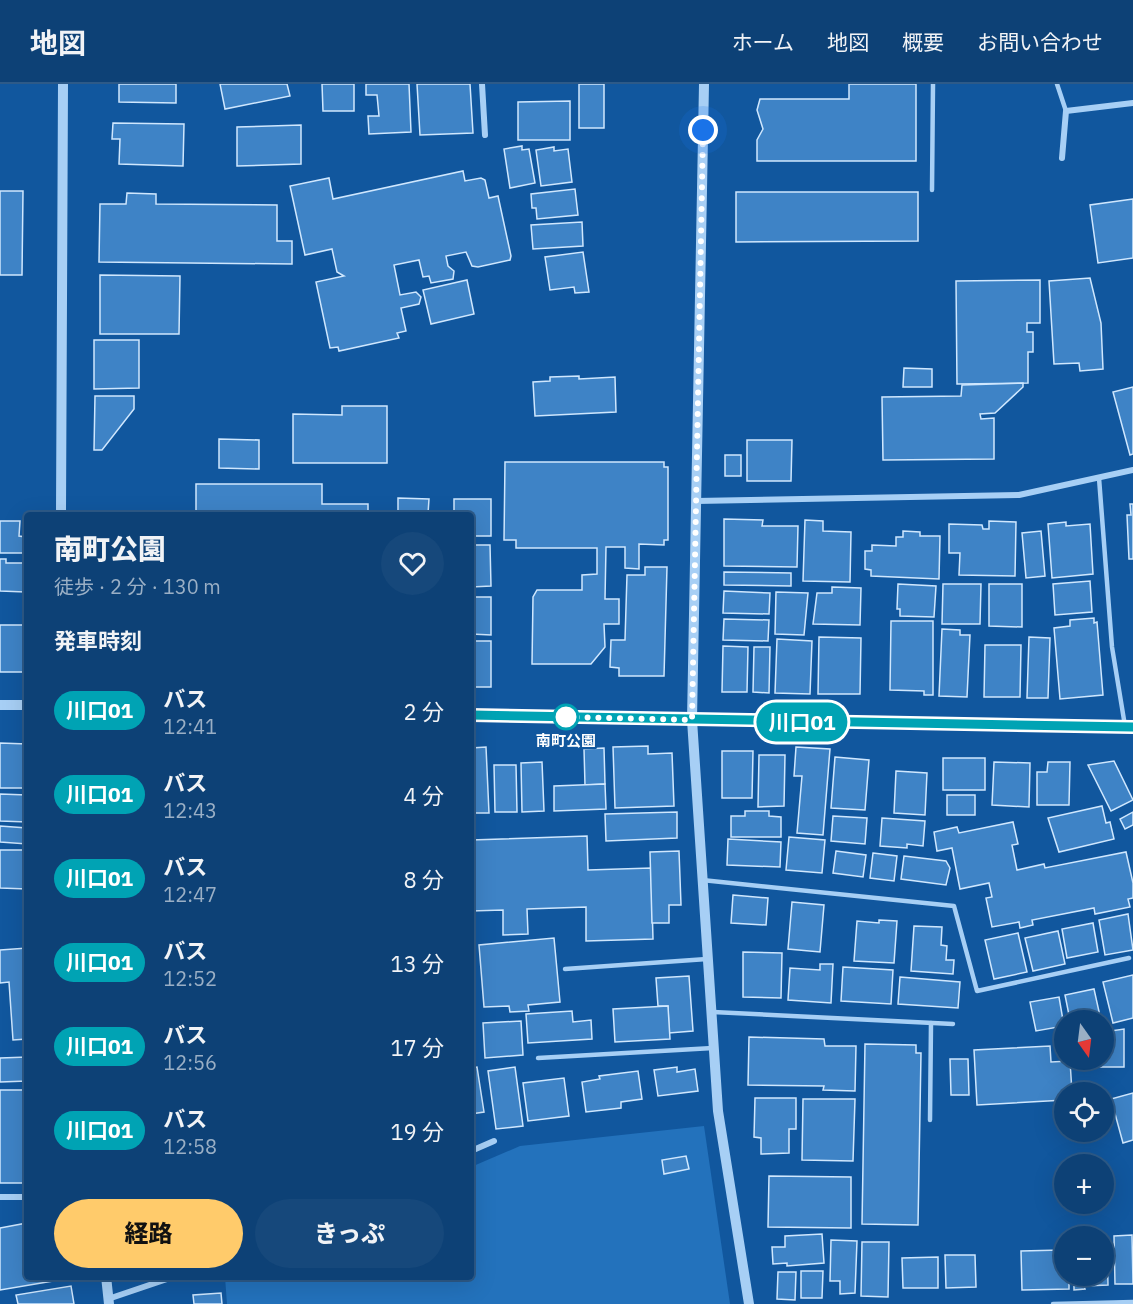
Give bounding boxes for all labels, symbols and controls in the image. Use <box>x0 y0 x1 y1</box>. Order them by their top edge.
text: 地図 <box>30 24 86 61</box>
text: ホーム <box>732 28 794 56</box>
text: 地図 <box>827 28 869 56</box>
text: 概要 <box>902 28 944 56</box>
text: お問い合わせ <box>977 28 1103 56</box>
your location <box>688 115 718 145</box>
text: 南町公園 <box>54 530 166 567</box>
button: heart <box>381 532 444 595</box>
text: 徒歩 · 2 分 · 130 m <box>54 573 221 600</box>
text: 発車時刻 <box>54 626 142 655</box>
text: バス <box>163 684 207 713</box>
text: 川口01 <box>66 696 133 724</box>
text: 2 分 <box>404 697 444 726</box>
line badge: 川口01 <box>760 702 844 742</box>
marker: 南町公園 <box>553 704 579 730</box>
text: 川口01 <box>768 708 836 736</box>
text: 12:41 <box>163 713 217 740</box>
place label: 南町公園 <box>536 731 596 750</box>
text: バス <box>163 768 207 797</box>
text: 川口01 <box>66 780 133 808</box>
text: 4 分 <box>404 781 444 810</box>
text: 12:43 <box>163 797 217 824</box>
text: バス <box>163 852 207 881</box>
text: 川口01 <box>66 864 133 892</box>
text: 8 分 <box>404 865 444 894</box>
text: 12:47 <box>163 881 217 908</box>
text: バス <box>163 936 207 965</box>
text: 川口01 <box>66 948 133 976</box>
text: 13 分 <box>390 949 444 978</box>
text: 12:52 <box>163 965 217 992</box>
north arrow <box>1054 1010 1114 1070</box>
map controls <box>1054 1010 1114 1286</box>
text: バス <box>163 1020 207 1049</box>
text: 川口01 <box>66 1032 133 1060</box>
text: 17 分 <box>390 1033 444 1062</box>
text: 12:56 <box>163 1049 217 1076</box>
button: locate <box>1054 1082 1114 1142</box>
text: バス <box>163 1104 207 1133</box>
text: 川口01 <box>66 1116 133 1144</box>
text: 19 分 <box>390 1117 444 1146</box>
text: 12:58 <box>163 1133 217 1160</box>
button: + <box>1054 1154 1114 1214</box>
button: 経路 <box>54 1199 243 1268</box>
button: きっぷ <box>255 1199 444 1268</box>
button: − <box>1054 1226 1114 1286</box>

